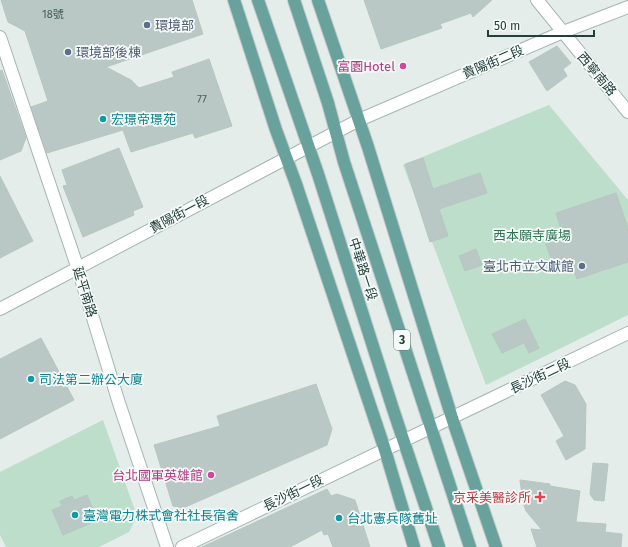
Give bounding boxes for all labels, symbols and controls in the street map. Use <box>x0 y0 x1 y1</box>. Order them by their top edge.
house number: 18號 <box>42 8 64 21</box>
scale bar <box>488 12 594 38</box>
place label: 環境部 <box>155 18 194 33</box>
text: 50 m <box>494 19 520 33</box>
marker: 環境部 <box>142 20 152 30</box>
street label: 貴陽街二段 <box>460 42 526 82</box>
place label: 環境部後棟 <box>76 45 141 60</box>
marker: 環境部後棟 <box>63 47 73 57</box>
street label: 西寧南路 <box>575 49 619 99</box>
place label: 富園Hotel <box>337 59 395 74</box>
marker: 富園Hotel <box>398 61 408 71</box>
house number: 77 <box>197 93 207 106</box>
place label: 宏璟帝璟苑 <box>111 112 176 127</box>
marker: 宏璟帝璟苑 <box>98 114 108 124</box>
street label: 貴陽街一段 <box>147 192 211 236</box>
park label: 西本願寺廣場 <box>493 228 571 243</box>
street label: 中華路一段 <box>346 236 380 302</box>
place label: 臺北市立文獻館 <box>483 259 574 274</box>
marker: 臺北市立文獻館 <box>577 261 587 271</box>
street label: 延平南路 <box>70 265 100 319</box>
road number: 3 <box>394 330 410 350</box>
street label: 長沙街二段 <box>507 355 573 397</box>
place label: 司法第二辦公大廈 <box>39 372 143 387</box>
marker: 司法第二辦公大廈 <box>26 374 36 384</box>
place label: 台北國軍英雄館 <box>112 468 203 483</box>
marker: 台北國軍英雄館 <box>206 470 216 480</box>
street label: 長沙街一段 <box>260 472 326 514</box>
place label: 京采美醫診所 <box>453 490 531 505</box>
marker: 京采美醫診所 <box>534 491 546 503</box>
place label: 臺灣電力株式會社社長宿舍 <box>83 508 239 523</box>
marker: 臺灣電力株式會社社長宿舍 <box>70 510 80 520</box>
place label: 台北憲兵隊舊址 <box>347 511 438 526</box>
marker: 台北憲兵隊舊址 <box>334 513 344 523</box>

